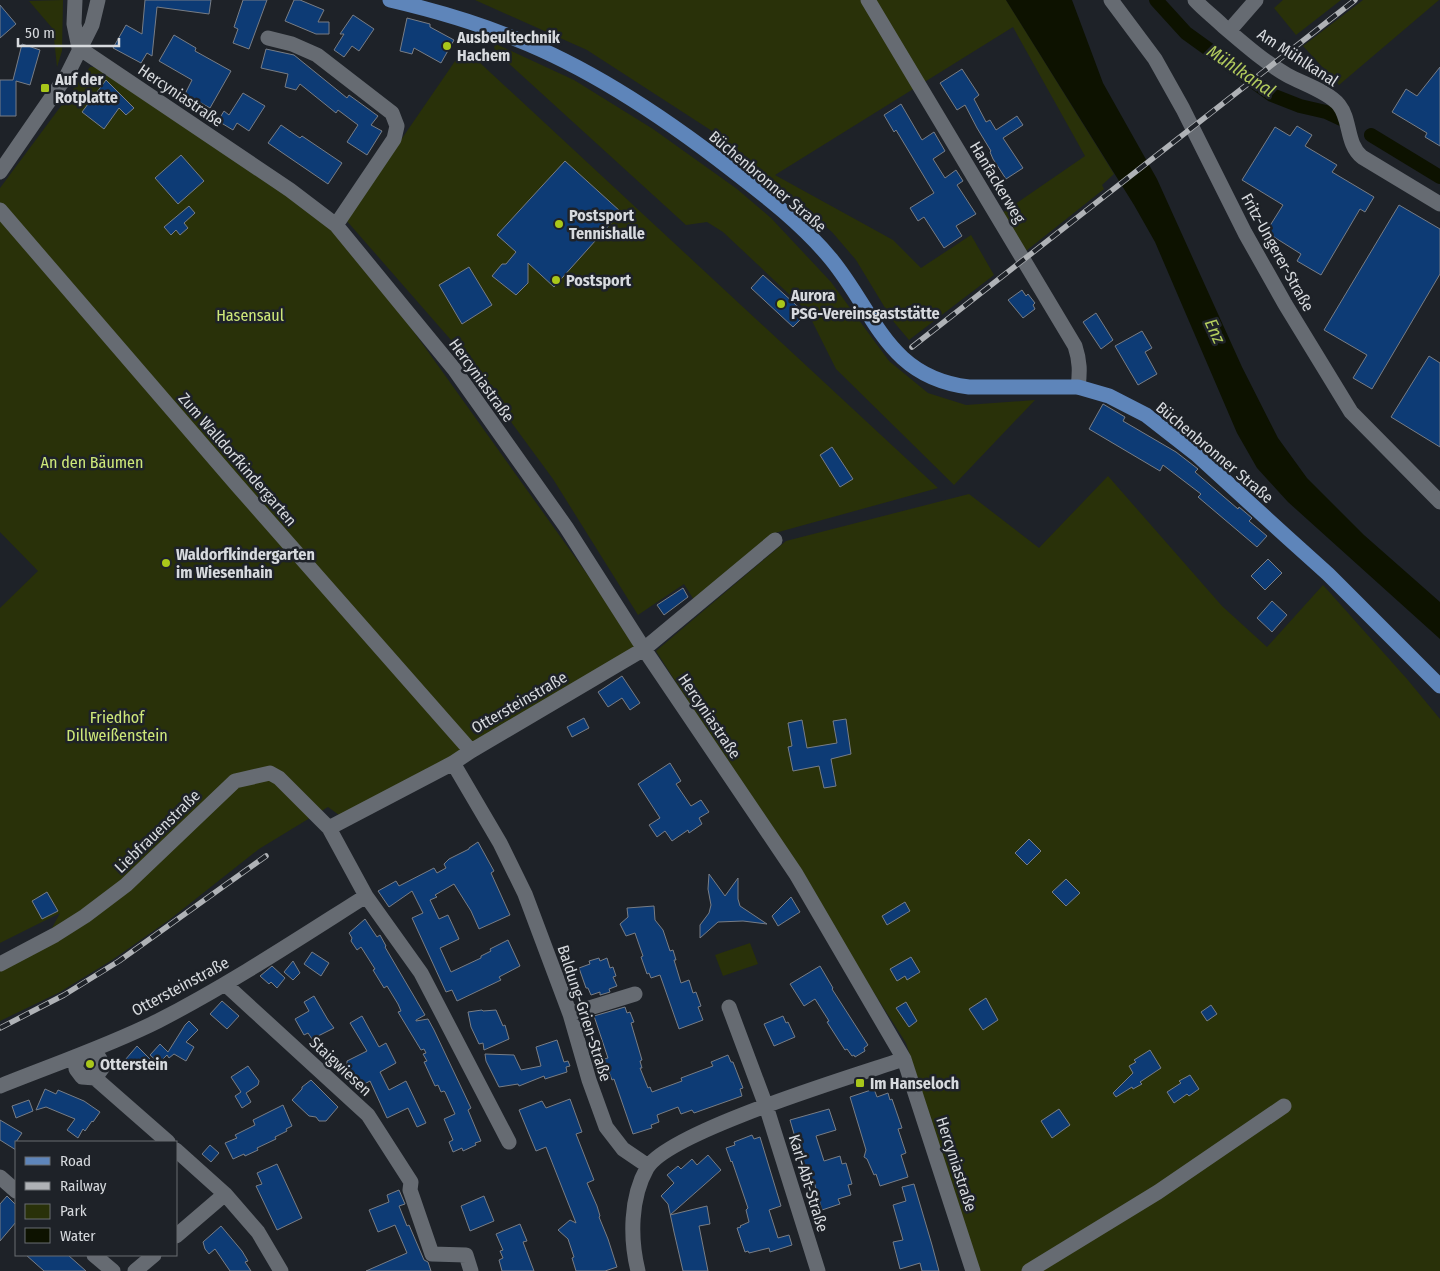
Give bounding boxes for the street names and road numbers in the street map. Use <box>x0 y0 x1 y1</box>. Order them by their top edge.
street label: Am Mühlkanal <box>1254 24 1342 91</box>
street label: Hercyniastraße <box>135 60 227 131</box>
street label: Büchenbronner Straße <box>705 127 830 236</box>
street label: Hanfackerweg <box>966 138 1030 227</box>
street label: Fritz-Ungerer-Straße <box>1237 190 1318 315</box>
street label: Hercyniastraße <box>445 335 518 426</box>
street label: Zum Walldorfkindergarten <box>175 389 301 530</box>
street label: Büchenbronner Straße <box>1152 398 1277 507</box>
street label: Ottersteinstraße <box>468 667 570 737</box>
street label: Hercyniastraße <box>674 670 745 762</box>
street label: Liebfrauenstraße <box>111 786 204 877</box>
street label: Baldung-Grien-Straße <box>554 943 616 1084</box>
street label: Ottersteinstraße <box>128 953 232 1020</box>
street label: Staigwiesen <box>306 1033 376 1100</box>
street label: Hercyniastraße <box>932 1114 981 1214</box>
street label: Karl-Abt-Straße <box>785 1132 832 1234</box>

